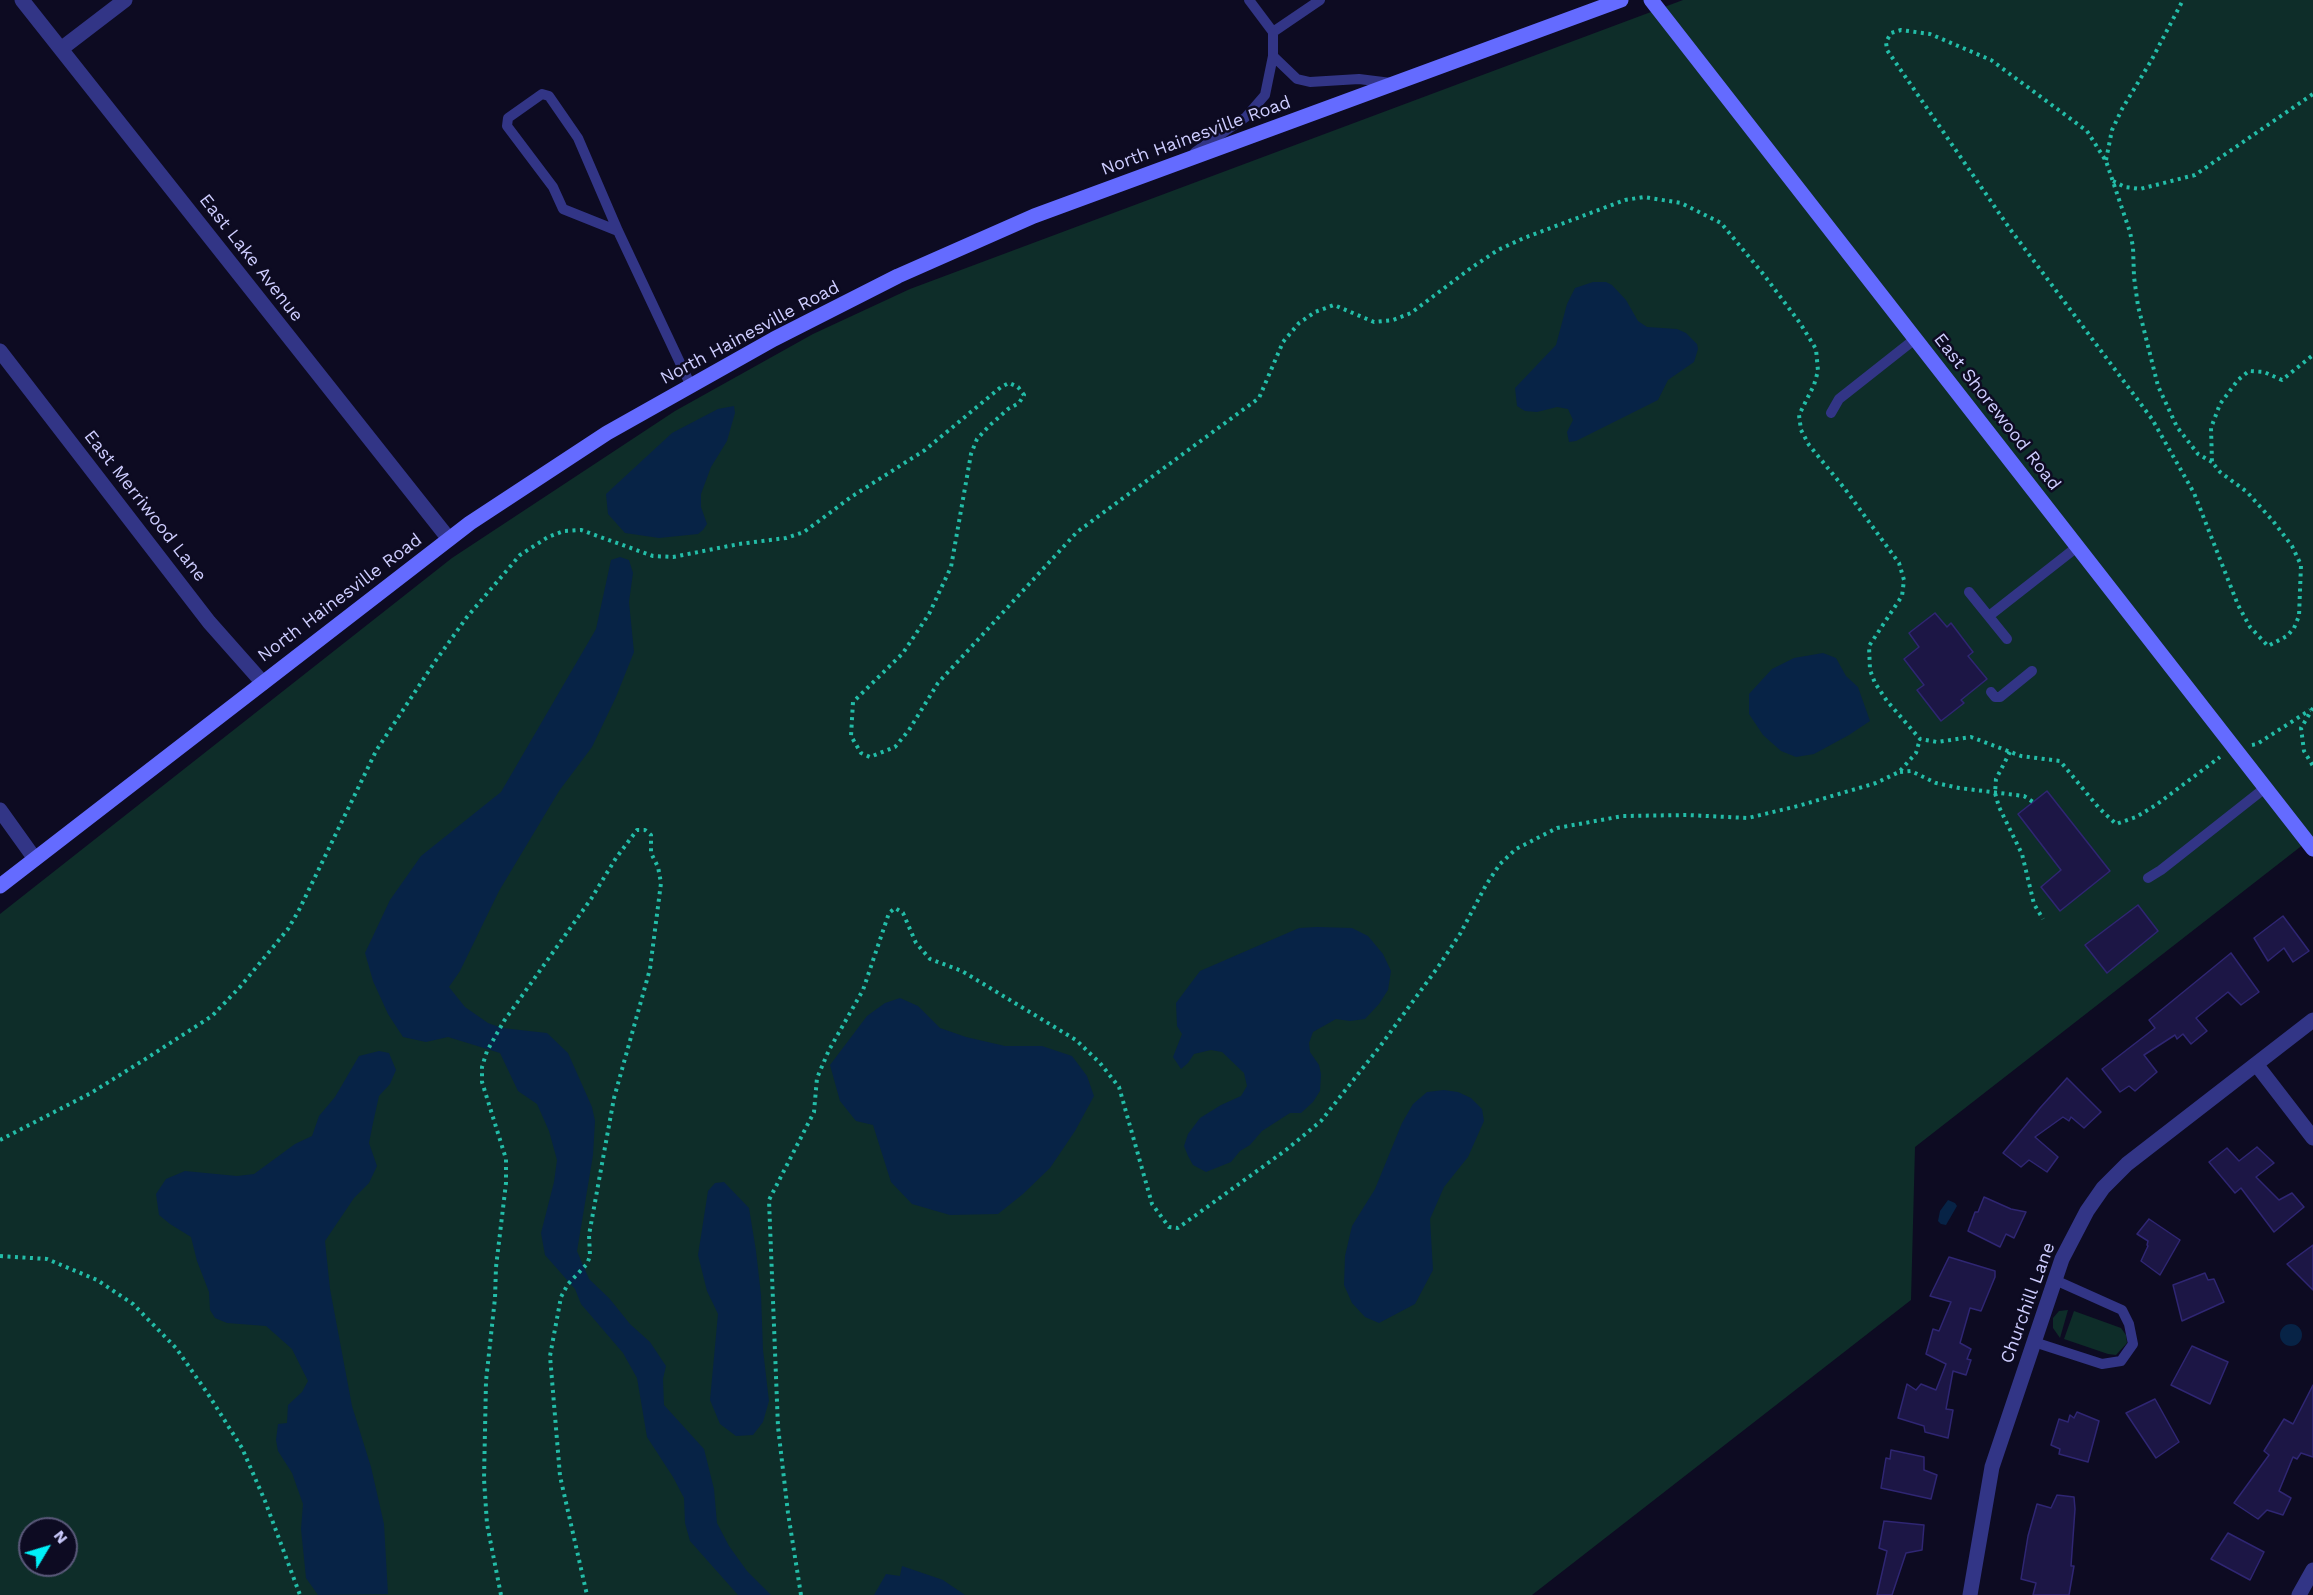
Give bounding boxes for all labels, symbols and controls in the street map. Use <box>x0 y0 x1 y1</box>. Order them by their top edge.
street label: North Hainesville Road <box>1098 92 1294 180</box>
street label: East Lake Avenue <box>195 190 307 326</box>
street label: North Hainesville Road <box>657 277 843 389</box>
street label: East Shorewood Road <box>1929 329 2065 495</box>
street label: East Merriwood Lane <box>79 426 211 586</box>
street label: North Hainesville Road <box>254 529 426 667</box>
street label: Churchill Lane <box>1996 1239 2060 1367</box>
north arrow <box>18 1517 78 1577</box>
text: N <box>50 1526 72 1547</box>

